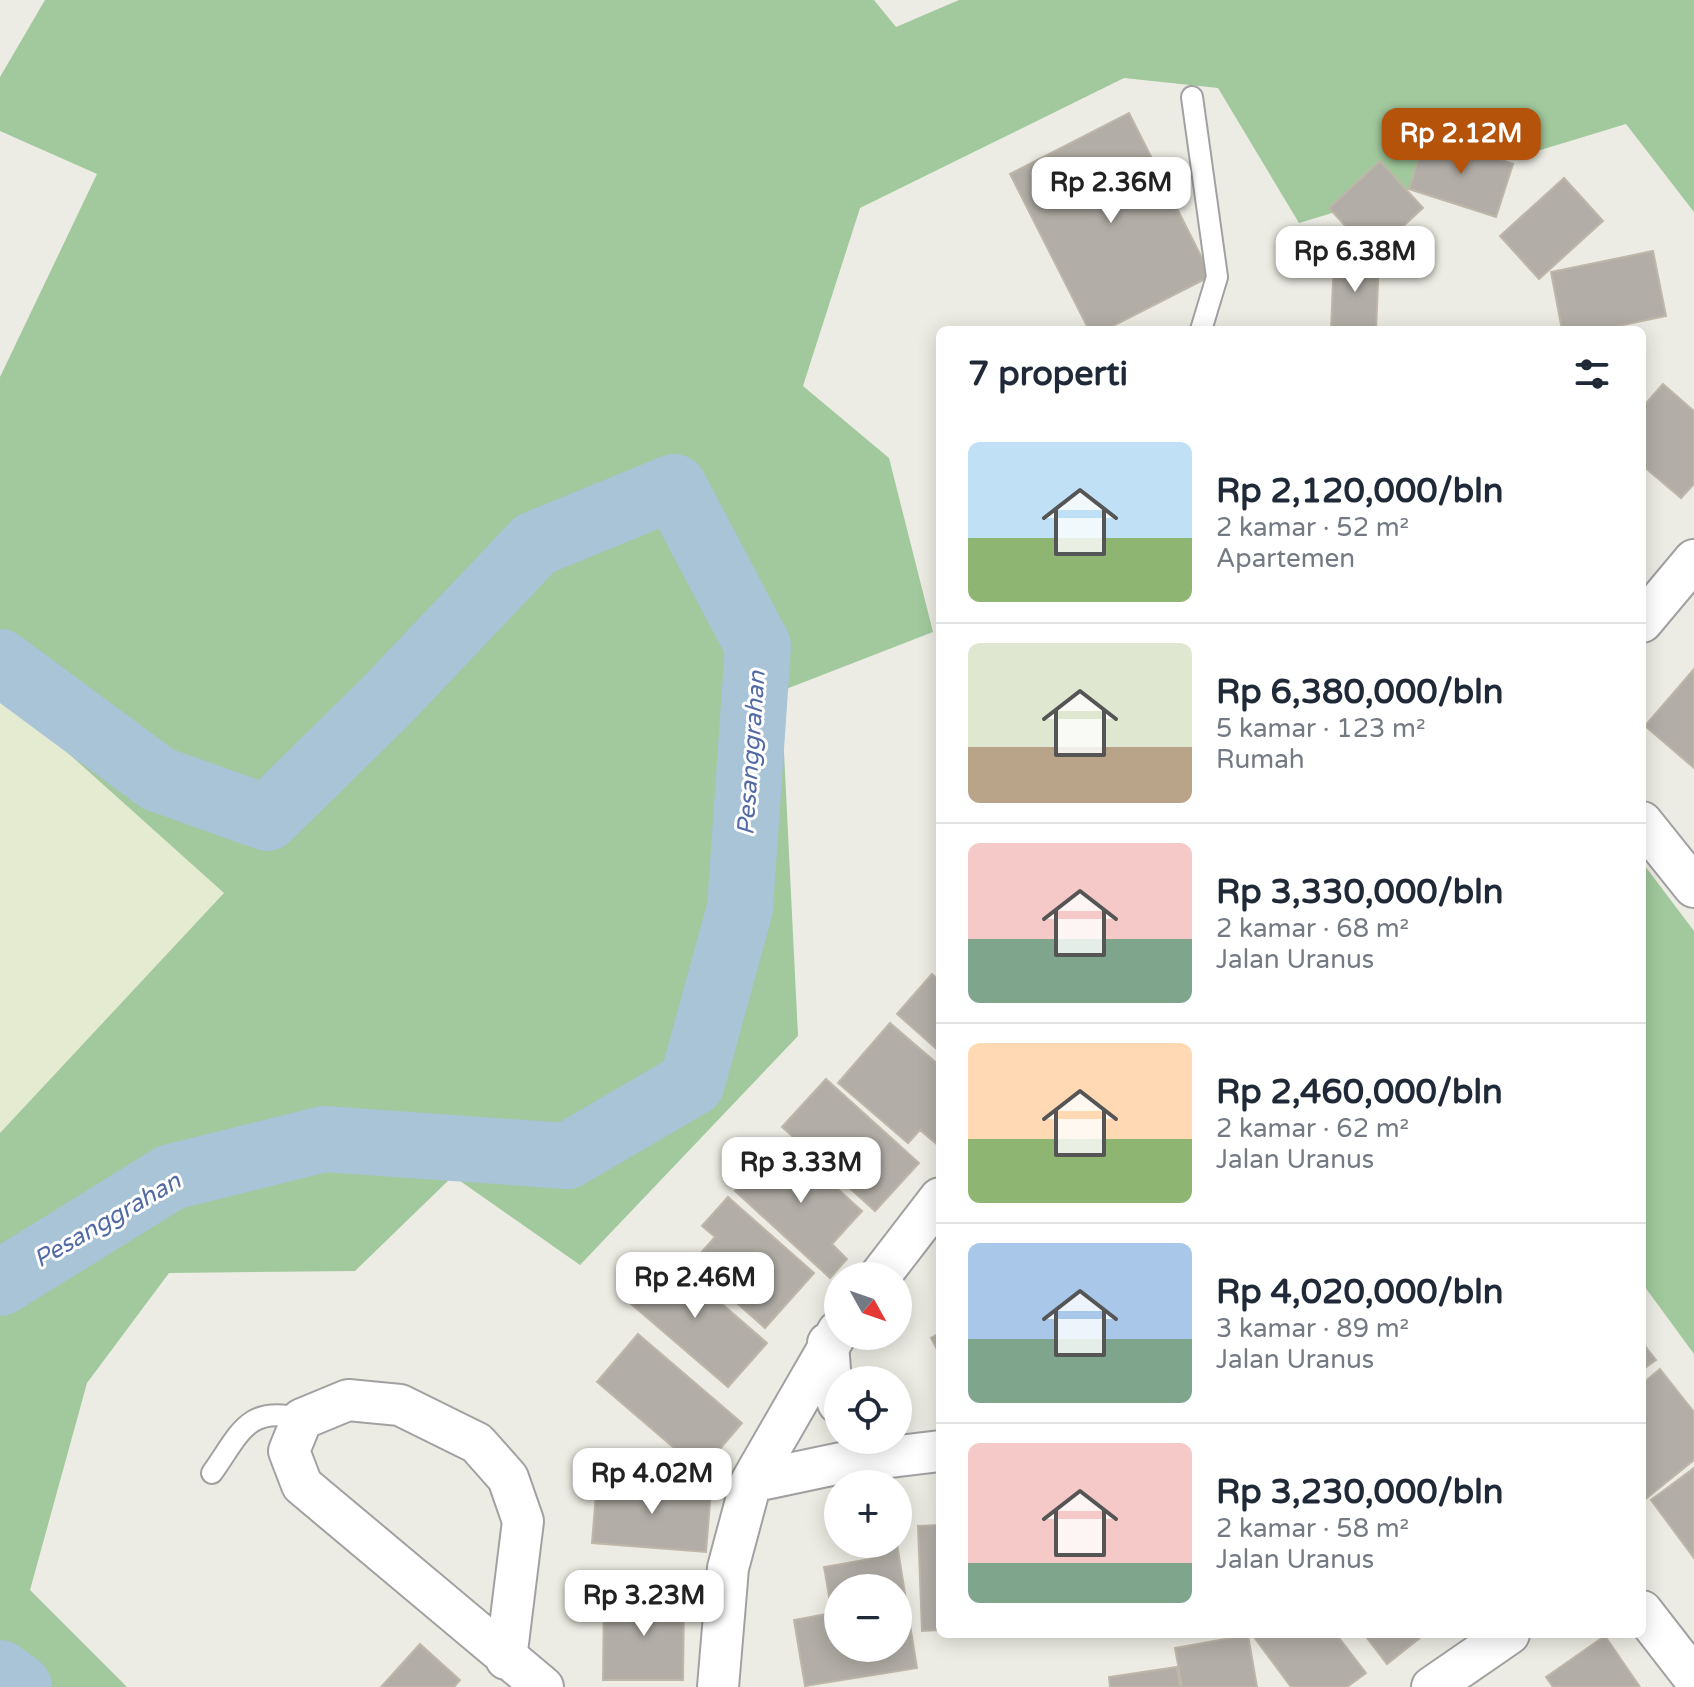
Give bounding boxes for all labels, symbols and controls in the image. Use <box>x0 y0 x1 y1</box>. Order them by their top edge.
pin: Rp 2.12M <box>1378 108 1544 176</box>
text: Rp 2.12M <box>1400 118 1522 149</box>
pin: Rp 2.36M <box>1028 157 1194 225</box>
text: Rp 2.36M <box>1050 167 1172 198</box>
pin: Rp 6.38M <box>1272 226 1438 294</box>
text: Rp 6.38M <box>1294 236 1416 267</box>
icon: filters <box>1570 352 1614 396</box>
text: 7 properti <box>968 354 1128 395</box>
text: Rp 2,120,000/bln <box>1216 471 1503 512</box>
icon: home <box>1032 474 1128 570</box>
text: 2 kamar · 52 m² <box>1216 512 1409 543</box>
text: Apartemen <box>1216 543 1355 574</box>
water label: Pesanggrahan <box>731 668 772 836</box>
text: Rp 6,380,000/bln <box>1216 672 1503 713</box>
icon: home <box>1032 675 1128 771</box>
text: 5 kamar · 123 m² <box>1216 713 1426 744</box>
text: Rumah <box>1216 744 1305 775</box>
text: Rp 3,330,000/bln <box>1216 872 1503 913</box>
icon: home <box>1032 875 1128 971</box>
text: 2 kamar · 68 m² <box>1216 913 1409 944</box>
text: Jalan Uranus <box>1216 944 1374 975</box>
text: Rp 2,460,000/bln <box>1216 1072 1503 1113</box>
icon: home <box>1032 1075 1128 1171</box>
text: 2 kamar · 62 m² <box>1216 1113 1409 1144</box>
pin: Rp 3.33M <box>718 1137 884 1205</box>
text: Jalan Uranus <box>1216 1144 1374 1175</box>
text: Rp 3.33M <box>740 1147 862 1178</box>
water label: Pesanggrahan <box>29 1166 187 1274</box>
pin: Rp 2.46M <box>612 1252 778 1320</box>
text: Rp 2.46M <box>634 1262 756 1293</box>
north arrow <box>824 1262 912 1350</box>
map controls <box>824 1262 912 1662</box>
text: Rp 4,020,000/bln <box>1216 1272 1503 1313</box>
icon: home <box>1032 1275 1128 1371</box>
text: 3 kamar · 89 m² <box>1216 1313 1409 1344</box>
text: Jalan Uranus <box>1216 1344 1374 1375</box>
button: locate <box>824 1366 912 1454</box>
pin: Rp 4.02M <box>569 1448 735 1516</box>
text: Rp 4.02M <box>591 1458 713 1489</box>
button: + <box>824 1470 912 1558</box>
text: Rp 3,230,000/bln <box>1216 1472 1503 1513</box>
icon: home <box>1032 1475 1128 1571</box>
text: 2 kamar · 58 m² <box>1216 1513 1409 1544</box>
text: Jalan Uranus <box>1216 1544 1374 1575</box>
pin: Rp 3.23M <box>561 1570 727 1638</box>
button: − <box>824 1574 912 1662</box>
text: Rp 3.23M <box>583 1580 705 1611</box>

